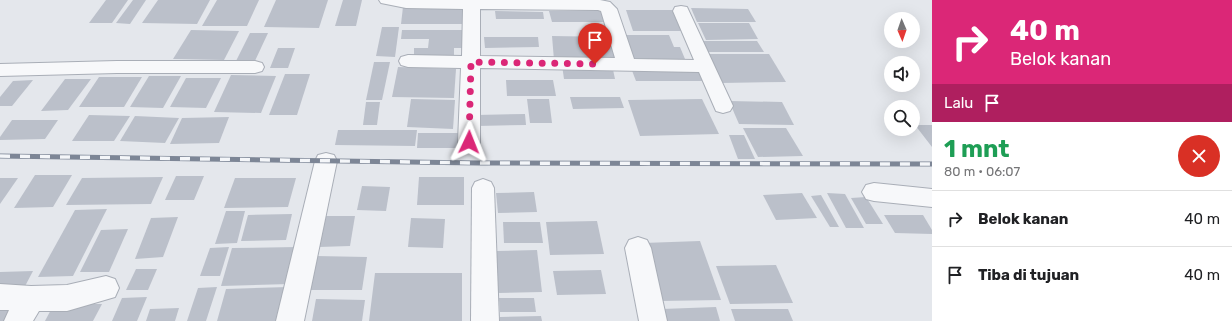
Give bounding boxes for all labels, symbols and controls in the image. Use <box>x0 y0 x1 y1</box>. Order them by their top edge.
north arrow <box>884 12 920 48</box>
map controls <box>884 12 920 136</box>
text: 40 m <box>1010 14 1080 47</box>
icon: right <box>944 16 996 68</box>
pin <box>578 23 612 64</box>
icon: arrive <box>584 29 606 51</box>
text: Belok kanan <box>1010 48 1111 70</box>
button: sound <box>884 56 920 92</box>
icon: arrive <box>981 92 1003 114</box>
text: Lalu <box>944 94 973 112</box>
button: search <box>884 100 920 136</box>
position arrow <box>448 121 490 163</box>
text: 1 mnt <box>944 135 1010 163</box>
button: close <box>1178 135 1220 177</box>
text: 80 m · 06:07 <box>944 164 1020 179</box>
icon: right <box>944 208 966 230</box>
text: Belok kanan <box>978 210 1068 228</box>
text: 40 m <box>1184 210 1220 228</box>
icon: arrive <box>944 264 966 286</box>
text: Tiba di tujuan <box>978 266 1079 284</box>
text: 40 m <box>1184 266 1220 284</box>

